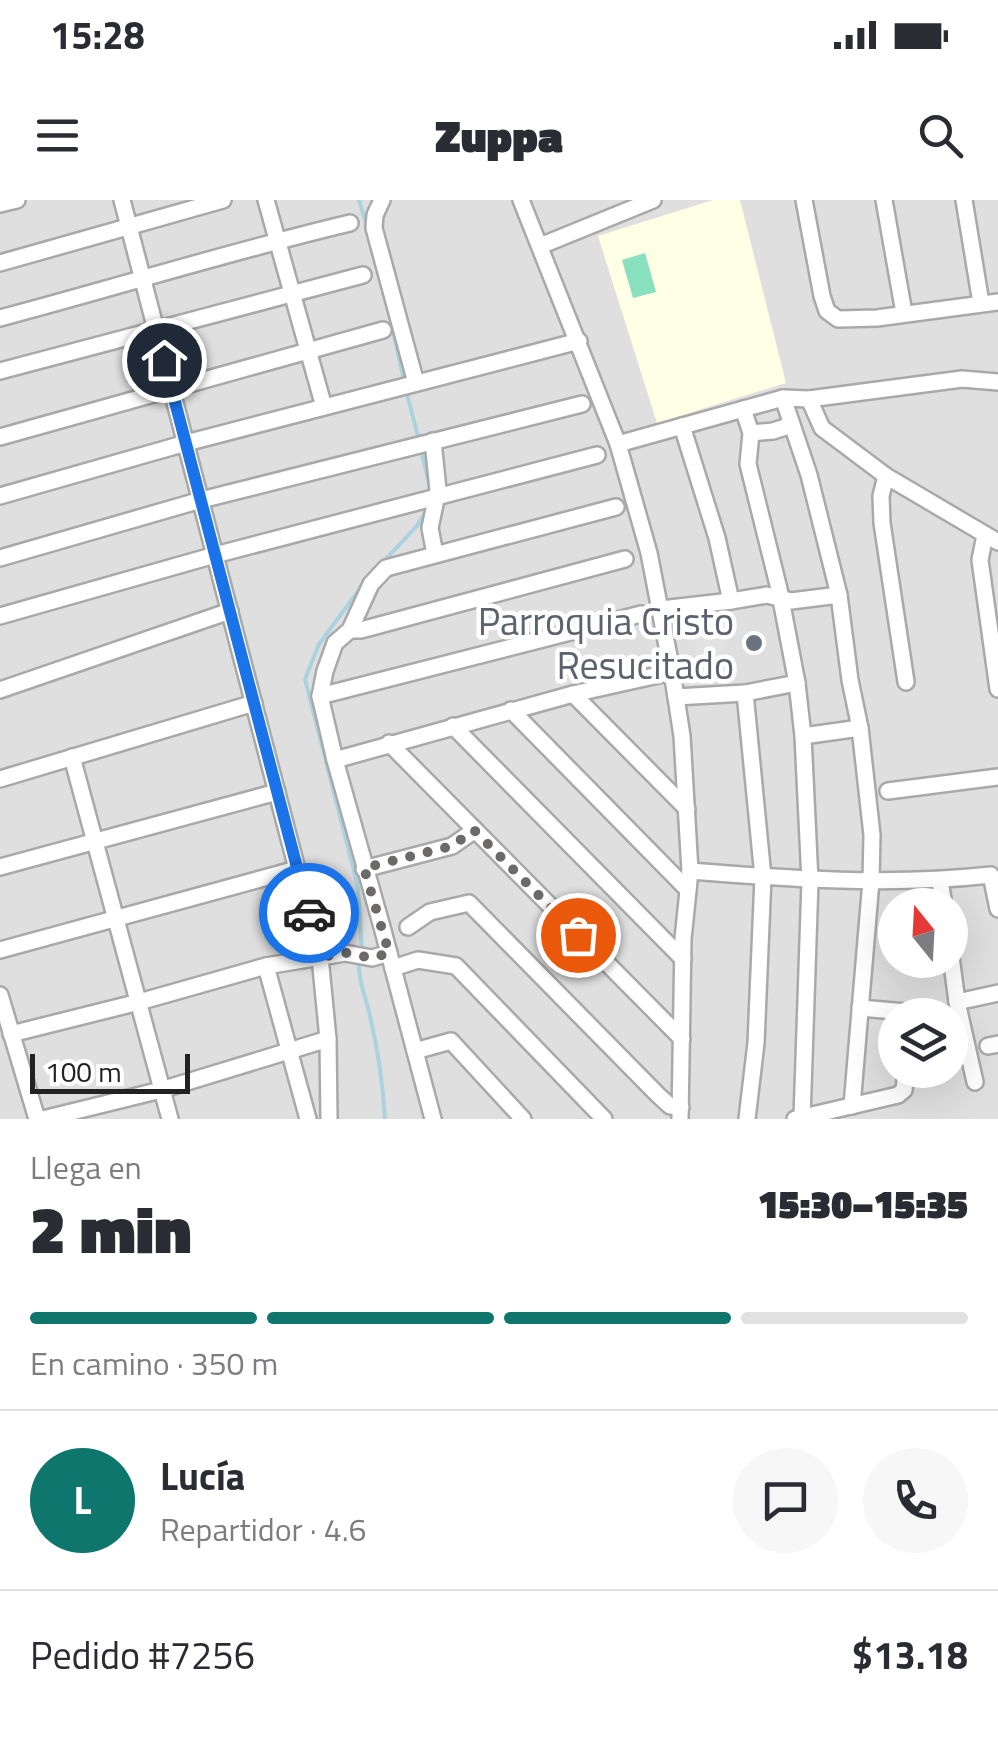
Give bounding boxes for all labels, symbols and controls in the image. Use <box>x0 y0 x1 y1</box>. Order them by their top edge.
text: 15:28 <box>50 6 145 64</box>
text: Zuppa <box>435 101 563 169</box>
icon: menu <box>30 108 85 163</box>
icon: search <box>913 108 968 163</box>
pin <box>122 318 207 403</box>
icon: home <box>137 333 192 388</box>
place label: Parroquia Cristo Resucitado <box>478 592 734 694</box>
marker: Parroquia Cristo Resucitado <box>743 632 765 654</box>
courier <box>259 863 359 963</box>
icon: car <box>282 886 337 941</box>
north arrow <box>878 888 968 978</box>
map controls <box>878 888 968 1088</box>
pin <box>536 893 621 978</box>
icon: bag <box>551 908 606 963</box>
button: layers <box>878 998 968 1088</box>
scale bar <box>30 1049 190 1094</box>
text: 100 m <box>45 1050 122 1093</box>
text: Llega en <box>30 1143 142 1191</box>
text: 15:30–15:35 <box>758 1175 968 1233</box>
text: 2 min <box>30 1179 191 1278</box>
text: En camino · 350 m <box>30 1339 278 1387</box>
text: Lucía <box>160 1447 245 1505</box>
button: chat <box>733 1448 838 1553</box>
button: phone <box>863 1448 968 1553</box>
text: L <box>74 1471 91 1529</box>
text: Repartidor · 4.6 <box>160 1505 366 1553</box>
text: Pedido #7256 <box>30 1626 255 1684</box>
text: $13.18 <box>852 1626 968 1684</box>

